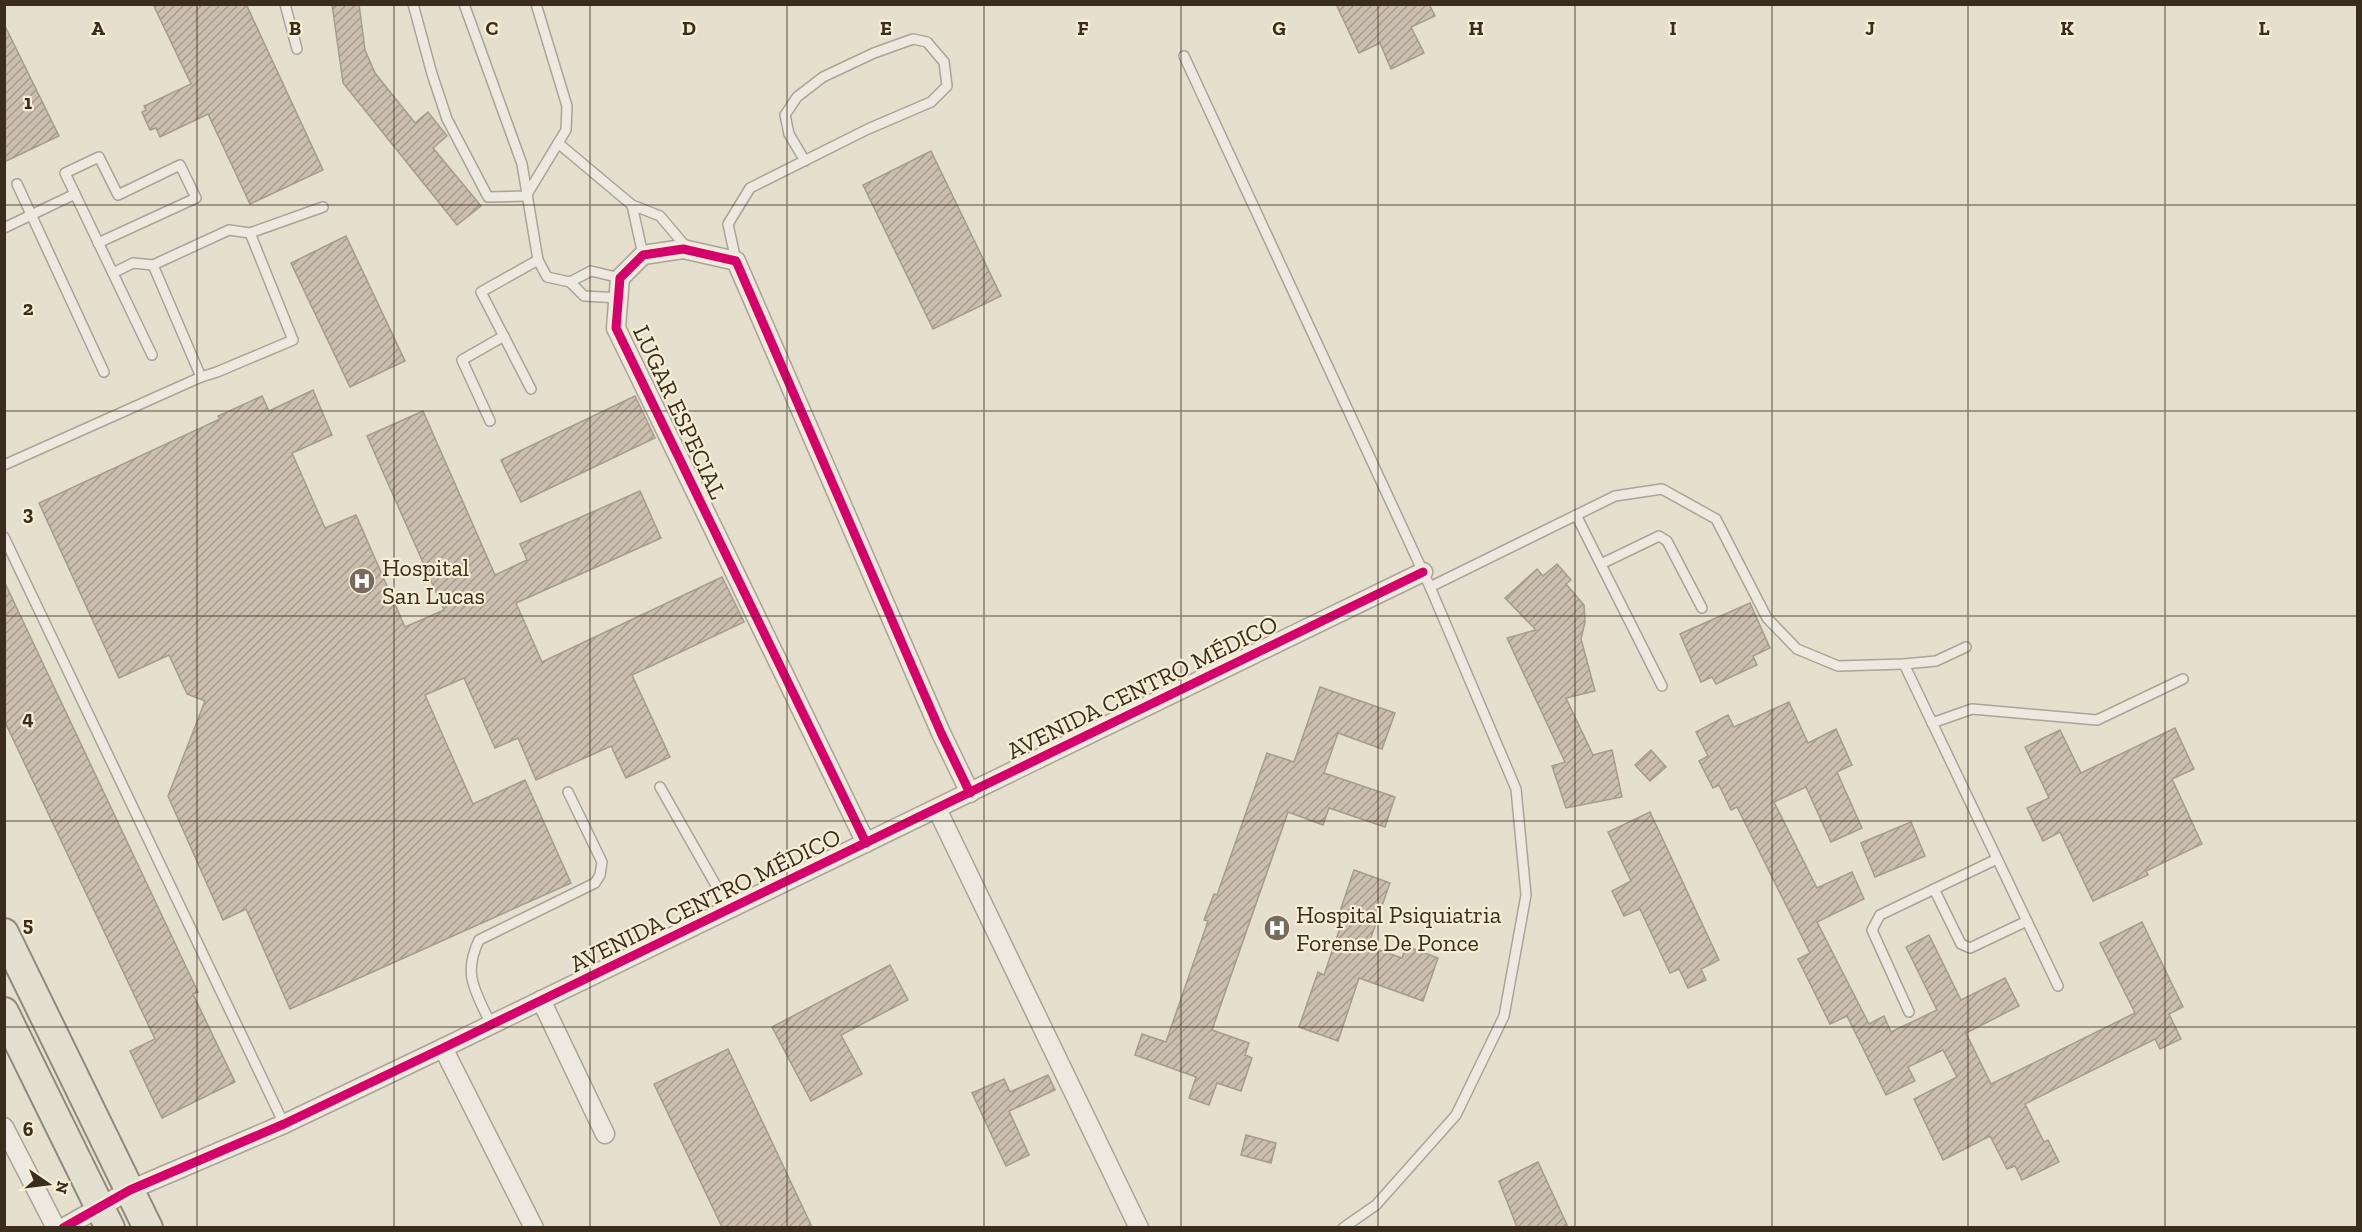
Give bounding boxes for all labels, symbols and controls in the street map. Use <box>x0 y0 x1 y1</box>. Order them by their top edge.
text: A <box>91 16 105 40</box>
text: B <box>289 16 301 40</box>
text: C <box>486 16 499 40</box>
text: D <box>682 16 696 40</box>
text: E <box>880 16 892 40</box>
text: F <box>1077 16 1089 40</box>
text: G <box>1272 16 1286 40</box>
text: H <box>1468 16 1484 40</box>
text: I <box>1669 16 1677 40</box>
text: J <box>1865 16 1875 40</box>
text: K <box>2060 16 2074 40</box>
text: L <box>2258 16 2270 40</box>
text: 1 <box>24 90 32 114</box>
text: 2 <box>23 296 34 320</box>
street label: LUGAR ESPECIAL <box>627 321 733 503</box>
text: 3 <box>23 501 34 525</box>
place label: Hospital San Lucas <box>382 553 485 610</box>
hospital icon: Hospital San Lucas <box>347 566 377 596</box>
street label: AVENIDA CENTRO MÉDICO <box>1002 609 1282 765</box>
text: 4 <box>22 706 34 730</box>
street label: AVENIDA CENTRO MÉDICO <box>565 822 845 978</box>
place label: Hospital Psiquiatria Forense De Ponce <box>1296 900 1502 957</box>
text: 5 <box>23 912 33 936</box>
hospital icon: Hospital Psiquiatria Forense De Ponce <box>1262 913 1292 943</box>
text: 6 <box>23 1117 34 1141</box>
north arrow <box>18 1154 78 1214</box>
text: N <box>51 1179 73 1196</box>

